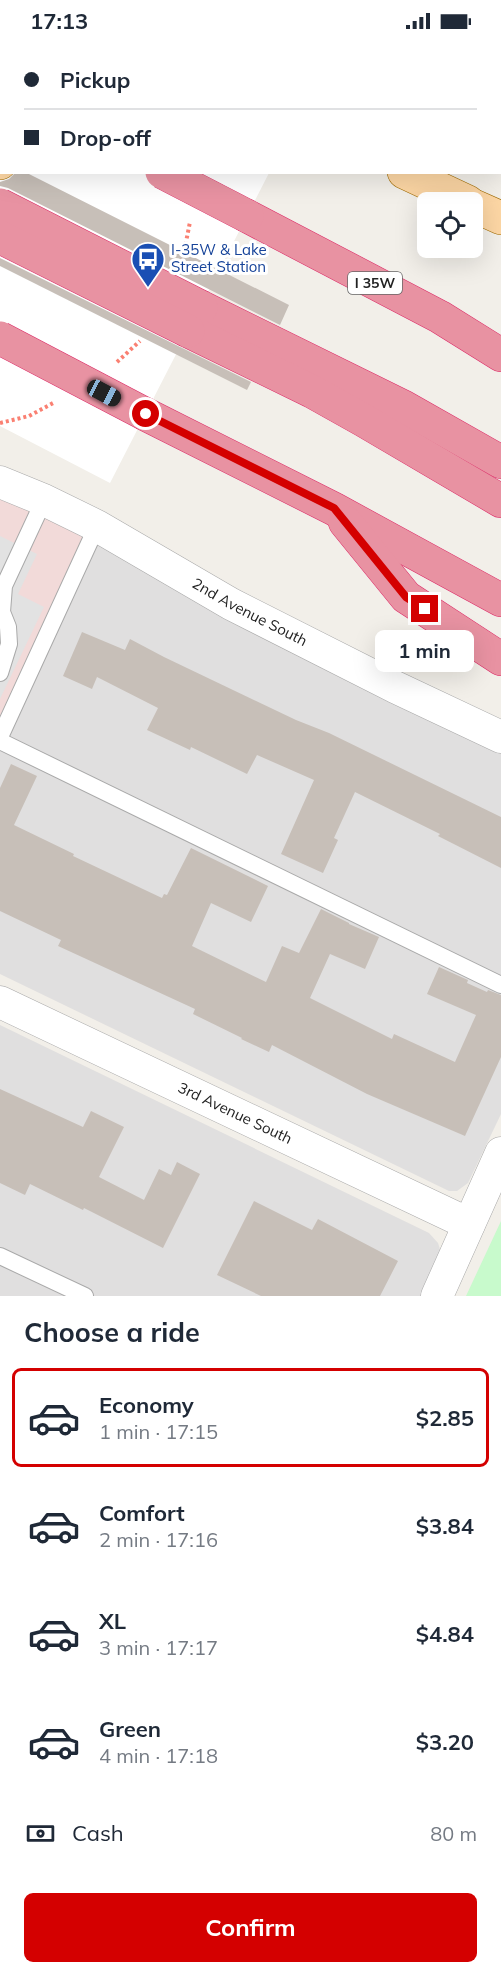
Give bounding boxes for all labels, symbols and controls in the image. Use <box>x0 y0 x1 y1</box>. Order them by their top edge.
text: 17:13 <box>30 7 88 35</box>
text: Pickup <box>60 66 130 94</box>
text: Drop-off <box>60 124 151 152</box>
map controls <box>417 192 483 258</box>
button: locate <box>417 192 483 258</box>
place label: I-35W & Lake Street Station <box>171 240 267 276</box>
bus stop icon: I-35W & Lake Street Station <box>130 241 166 288</box>
road number: I 35W <box>348 272 402 294</box>
car <box>84 377 124 409</box>
route start <box>132 400 159 427</box>
street label: 2nd Avenue South <box>189 574 311 650</box>
route end <box>411 595 438 622</box>
callout: 1 min <box>376 630 474 672</box>
text: 1 min <box>398 638 451 663</box>
street label: 3rd Avenue South <box>175 1078 295 1148</box>
text: Choose a ride <box>24 1315 200 1349</box>
icon: car <box>27 1391 81 1445</box>
text: Economy <box>99 1391 194 1419</box>
text: $2.85 <box>416 1404 474 1432</box>
text: 1 min · 17:15 <box>99 1419 218 1444</box>
icon: car <box>27 1499 81 1553</box>
text: Comfort <box>99 1499 185 1527</box>
text: $3.84 <box>416 1512 474 1540</box>
text: 2 min · 17:16 <box>99 1527 218 1552</box>
icon: car <box>27 1607 81 1661</box>
text: XL <box>99 1607 126 1635</box>
text: $4.84 <box>416 1620 474 1648</box>
text: 3 min · 17:17 <box>99 1635 218 1660</box>
icon: car <box>27 1715 81 1769</box>
text: Green <box>99 1715 161 1743</box>
text: $3.20 <box>416 1728 474 1756</box>
text: 4 min · 17:18 <box>99 1743 218 1768</box>
icon: cash <box>24 1817 57 1850</box>
text: Cash <box>72 1819 124 1847</box>
text: 80 m <box>430 1821 477 1846</box>
button: Confirm <box>24 1893 477 1962</box>

